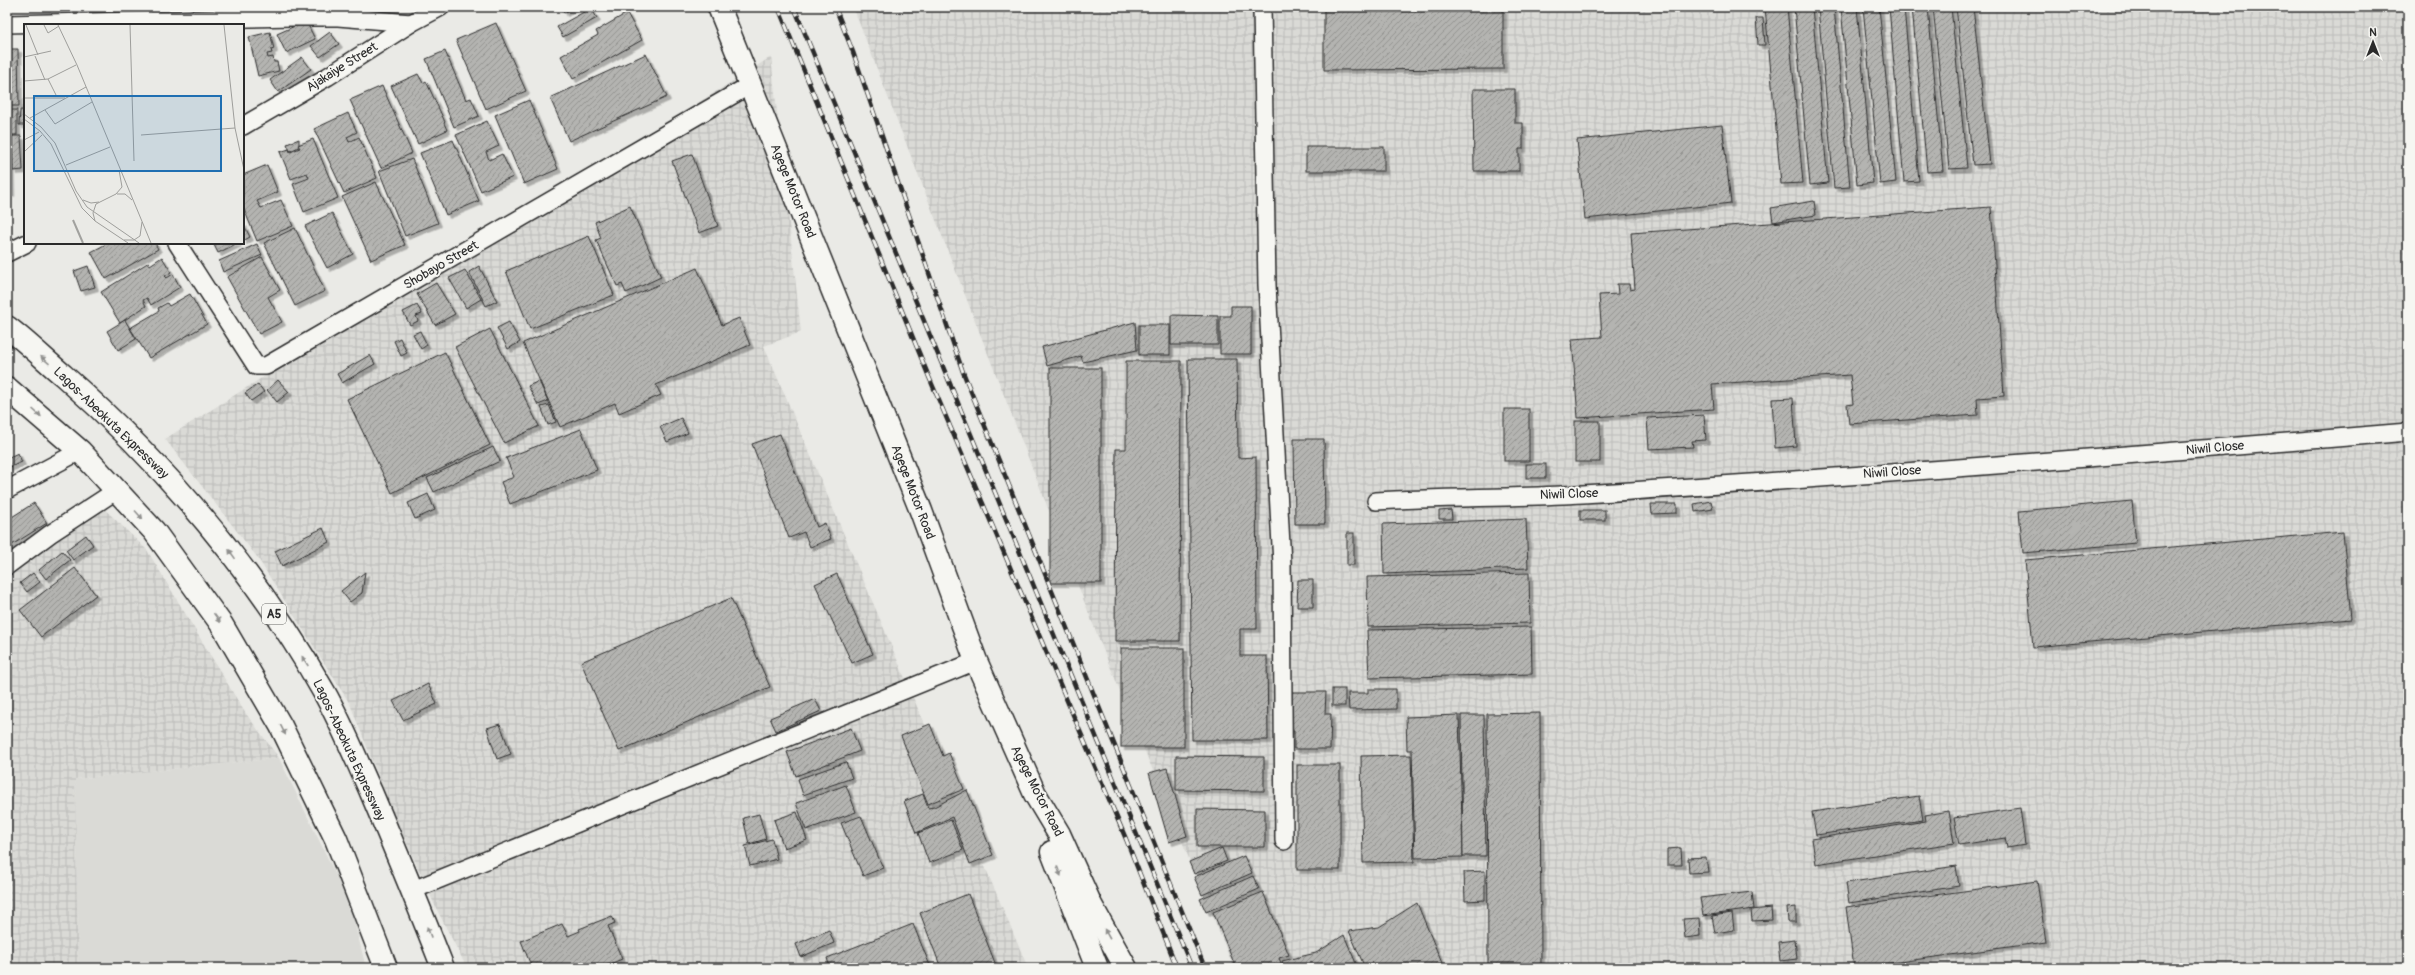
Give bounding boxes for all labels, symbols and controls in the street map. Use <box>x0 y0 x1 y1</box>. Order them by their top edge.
north arrow <box>2353 22 2393 62</box>
inset map <box>24 24 244 244</box>
text: N <box>2369 26 2377 39</box>
street label: Ajakaiye Street <box>303 38 381 95</box>
street label: Agege Motor Road <box>767 142 819 240</box>
street label: Shobayo Street <box>401 237 482 293</box>
one-way arrow <box>40 355 50 364</box>
street label: Lagos-Abeokuta Expressway <box>50 364 172 483</box>
one-way arrow <box>32 408 43 417</box>
street label: Niwil Close <box>2185 437 2245 459</box>
street label: Agege Motor Road <box>888 442 938 542</box>
street label: Niwil Close <box>1862 462 1922 482</box>
street label: Niwil Close <box>1540 485 1599 503</box>
one-way arrow <box>134 510 143 520</box>
one-way arrow <box>228 548 236 559</box>
road number: A5 <box>262 604 286 624</box>
one-way arrow <box>213 613 221 624</box>
one-way arrow <box>301 655 308 667</box>
street label: Lagos-Abeokuta Expressway <box>309 677 389 824</box>
one-way arrow <box>280 724 286 736</box>
street label: Agege Motor Road <box>1007 743 1067 839</box>
one-way arrow <box>1057 865 1063 877</box>
one-way arrow <box>425 925 431 937</box>
one-way arrow <box>1103 928 1110 940</box>

